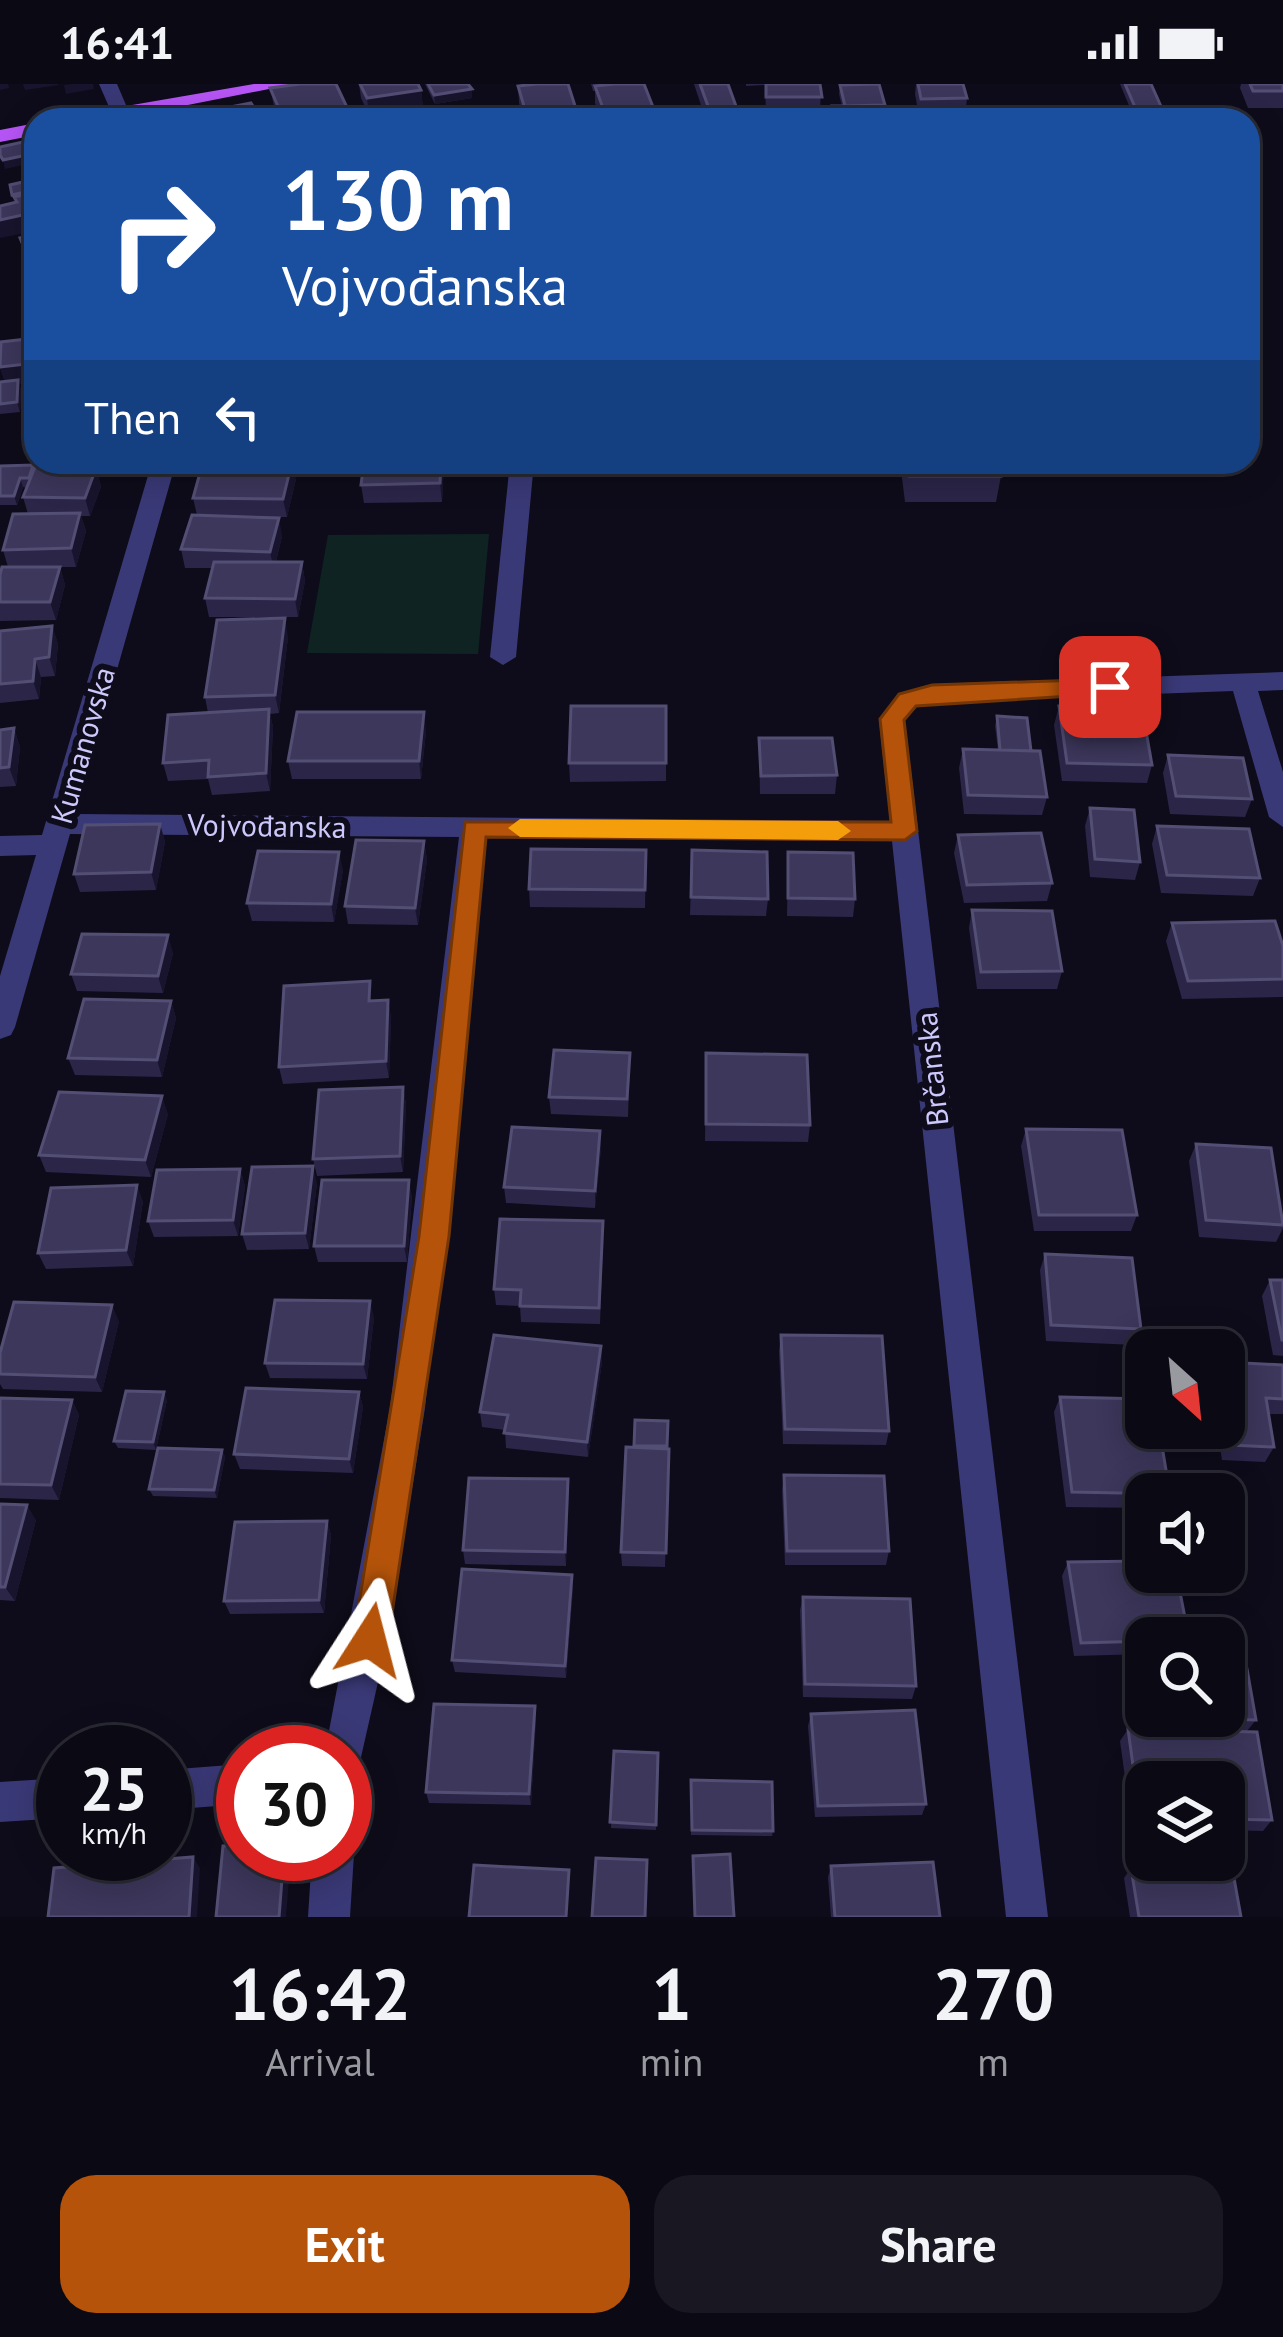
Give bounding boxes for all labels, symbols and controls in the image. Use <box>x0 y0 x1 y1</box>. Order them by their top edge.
text: 16:41 <box>60 13 174 71</box>
text: 130 m <box>282 144 514 253</box>
icon: right <box>84 156 240 312</box>
text: Vojvođanska <box>282 250 568 320</box>
icon: left <box>205 384 271 450</box>
text: Then <box>84 388 181 446</box>
pin <box>1059 636 1161 738</box>
icon: arrive <box>1077 654 1143 720</box>
street label: Kumanovska <box>41 662 123 828</box>
street label: Vojvođanska <box>186 804 347 846</box>
street label: Brčanska <box>906 1010 956 1128</box>
north arrow <box>1125 1329 1245 1449</box>
map controls <box>1125 1329 1245 1881</box>
button: sound <box>1125 1473 1245 1593</box>
position arrow <box>307 1577 433 1703</box>
button: search <box>1125 1617 1245 1737</box>
speed limit sign: 30 <box>216 1725 372 1881</box>
text: 25 <box>80 1749 148 1827</box>
button: layers <box>1125 1761 1245 1881</box>
text: km/h <box>81 1813 147 1852</box>
text: 16:42 <box>229 1947 411 2040</box>
text: 1 <box>651 1947 692 2040</box>
text: 270 <box>932 1947 1054 2040</box>
text: Arrival <box>265 2036 375 2087</box>
text: min <box>640 2036 703 2087</box>
text: m <box>977 2036 1009 2087</box>
button: Exit <box>60 2175 630 2313</box>
button: Share <box>654 2175 1223 2313</box>

